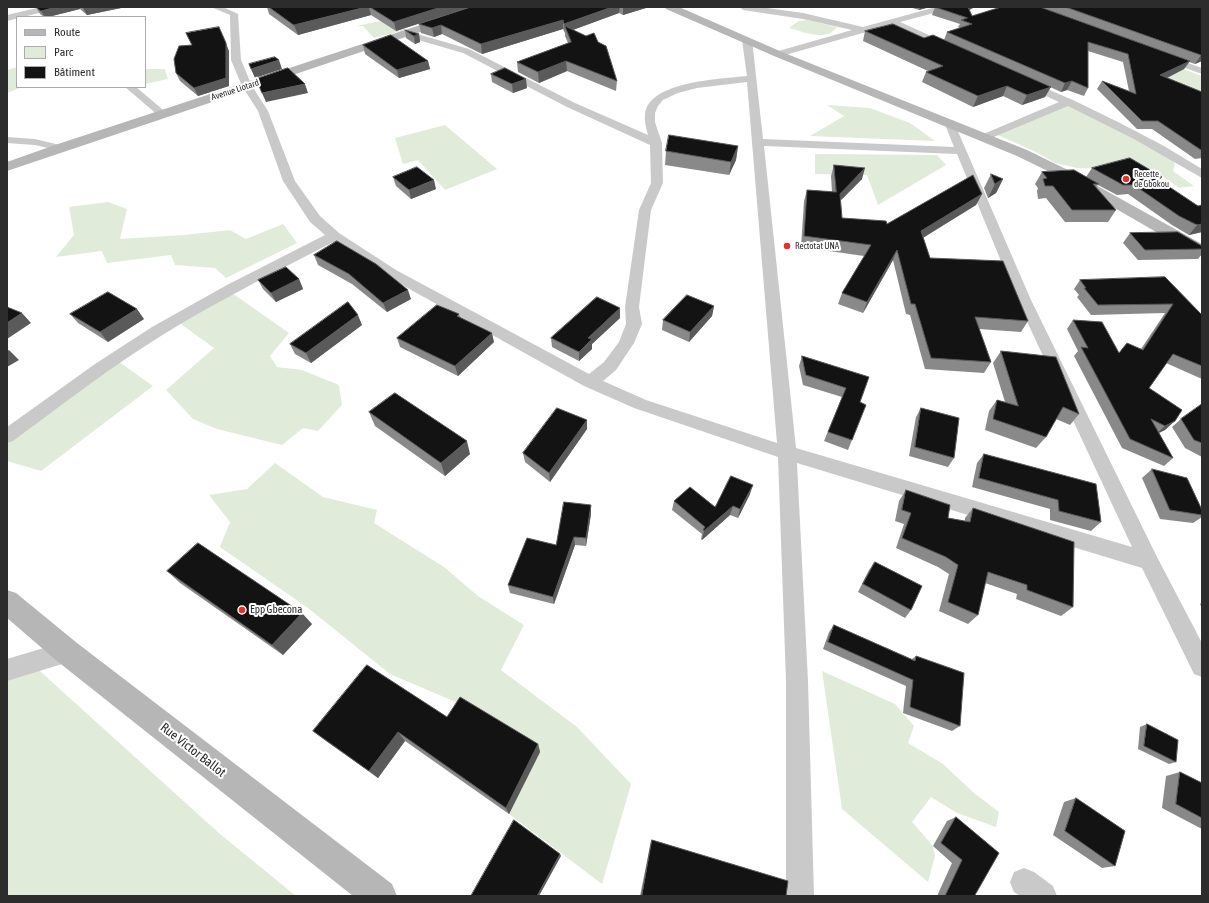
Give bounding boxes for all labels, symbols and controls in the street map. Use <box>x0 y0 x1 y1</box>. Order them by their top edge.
legend <box>16 16 146 88</box>
text: Route <box>54 25 80 39</box>
text: Parc <box>54 45 73 59</box>
text: Bâtiment <box>54 65 95 79</box>
street label: Avenue Liotard <box>210 77 260 103</box>
place label: Recette de Gbokou <box>1134 169 1169 190</box>
marker: Recette de Gbokou <box>1121 174 1131 184</box>
marker: Rectotat UNA <box>782 241 792 251</box>
place label: Rectotat UNA <box>795 241 839 251</box>
place label: Epp Gbecona <box>250 603 302 617</box>
marker: Epp Gbecona <box>237 605 247 615</box>
street label: Rue Victor Ballot <box>157 720 229 780</box>

